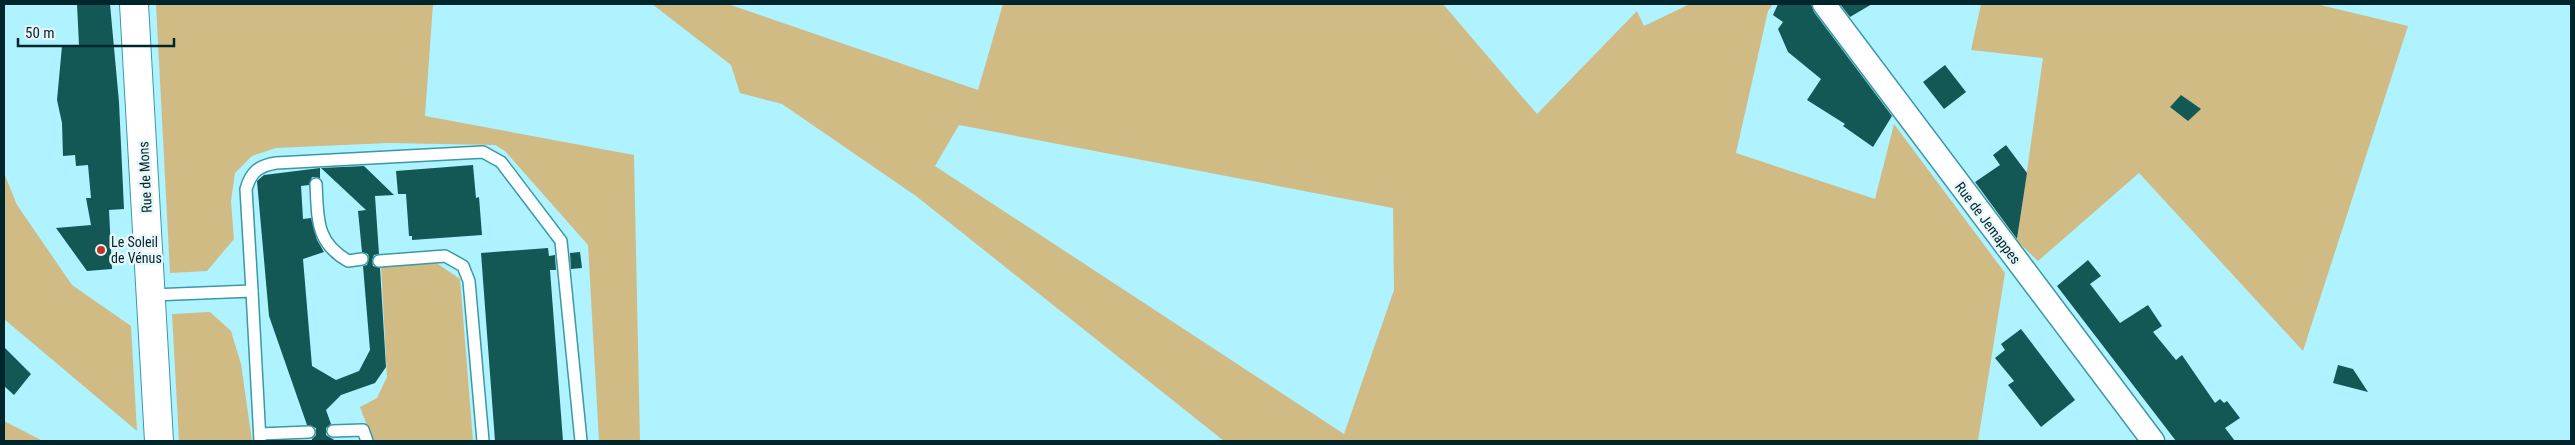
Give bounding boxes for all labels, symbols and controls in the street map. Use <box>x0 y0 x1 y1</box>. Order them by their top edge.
scale bar <box>18 15 174 47</box>
text: 50 m <box>25 24 55 42</box>
street label: Rue de Mons <box>135 141 155 213</box>
street label: Rue de Jemappes <box>1952 179 2024 267</box>
place label: Le Soleil de Vénus <box>111 234 162 266</box>
marker: Le Soleil de Vénus <box>95 244 107 256</box>

